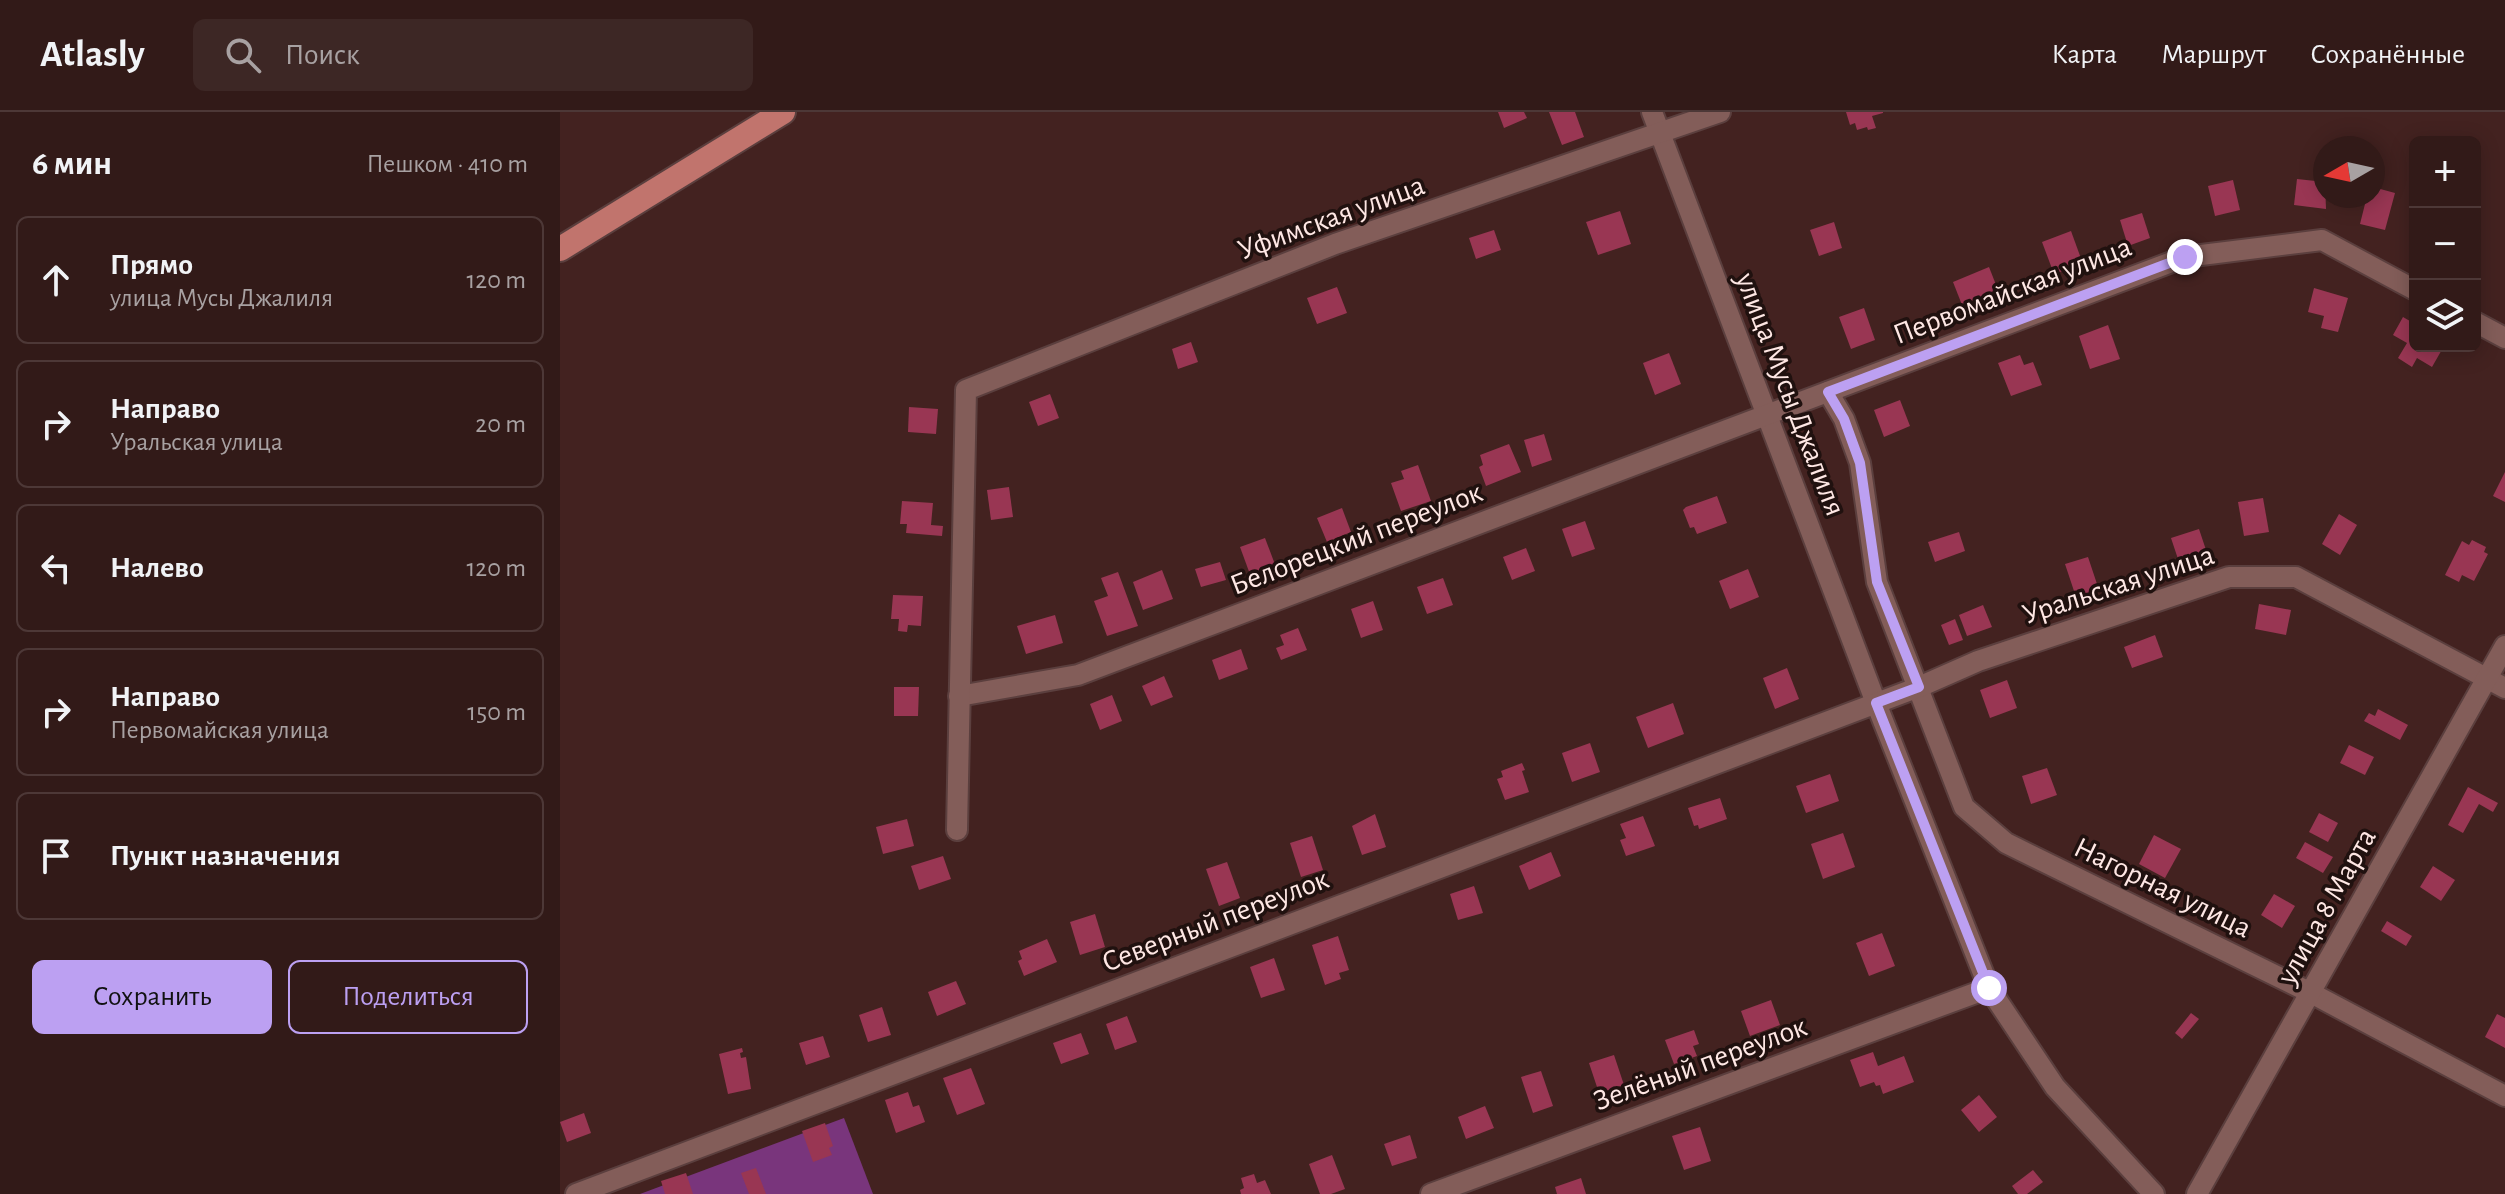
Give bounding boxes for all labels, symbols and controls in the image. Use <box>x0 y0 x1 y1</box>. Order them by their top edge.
search box <box>193 19 753 91</box>
icon: search <box>221 33 265 77</box>
text: Atlasly <box>40 36 145 74</box>
text: Поиск <box>285 40 360 70</box>
text: Карта <box>2051 41 2117 69</box>
text: Маршрут <box>2161 41 2266 69</box>
text: Сохранённые <box>2310 41 2465 69</box>
north arrow <box>2313 136 2385 208</box>
map controls <box>2409 136 2481 352</box>
button: + <box>2409 136 2481 208</box>
text: 6 мин <box>32 147 112 181</box>
text: Пешком · 410 m <box>367 151 528 177</box>
street label: Уфимская улица <box>1234 170 1429 266</box>
button: − <box>2409 208 2481 280</box>
street label: Первомайская улица <box>1889 232 2136 350</box>
route end <box>2167 239 2203 275</box>
text: Прямо <box>110 250 193 280</box>
icon: ahead <box>34 258 78 302</box>
text: 120 m <box>466 267 526 293</box>
street label: улица Мусы Джалиля <box>1730 268 1850 520</box>
button: layers <box>2409 280 2481 352</box>
text: улица Мусы Джалиля <box>110 285 333 311</box>
text: Направо <box>110 394 220 424</box>
icon: right <box>34 402 78 446</box>
text: 20 m <box>475 411 526 437</box>
text: Уральская улица <box>110 429 283 455</box>
street label: Белорецкий переулок <box>1226 477 1487 601</box>
street label: Уральская улица <box>2019 540 2218 630</box>
icon: left <box>34 546 78 590</box>
text: Налево <box>110 553 204 583</box>
text: 120 m <box>466 555 526 581</box>
text: Направо <box>110 682 220 712</box>
icon: right <box>34 690 78 734</box>
text: 150 m <box>467 699 526 725</box>
text: Первомайская улица <box>110 717 329 743</box>
street label: улица 8 Марта <box>2271 824 2382 990</box>
street label: Нагорная улица <box>2069 832 2256 944</box>
icon: arrive <box>34 834 78 878</box>
text: Пункт назначения <box>110 841 341 871</box>
street label: Северный переулок <box>1098 864 1333 978</box>
button: Сохранить <box>32 960 272 1034</box>
button: Поделиться <box>288 960 528 1034</box>
route start <box>1971 970 2007 1006</box>
street label: Зелёный переулок <box>1590 1011 1811 1116</box>

